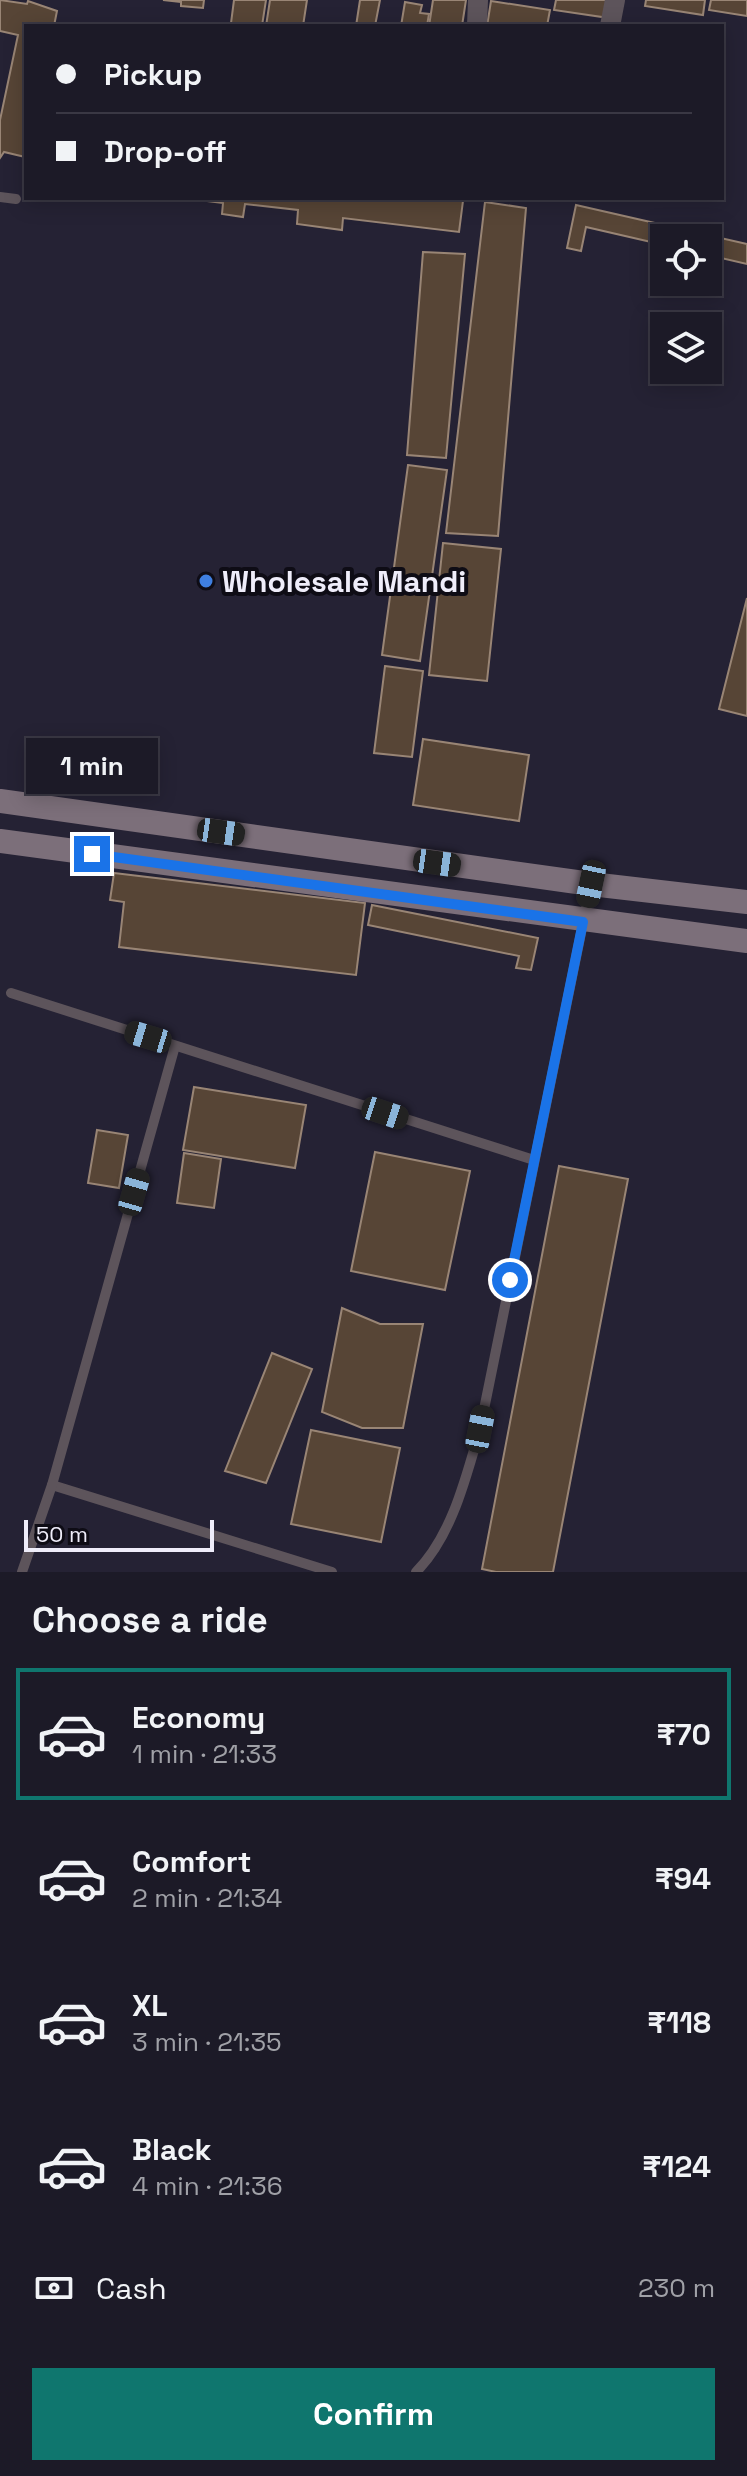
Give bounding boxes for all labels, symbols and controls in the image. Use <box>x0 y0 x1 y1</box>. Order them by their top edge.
text: Pickup <box>104 55 202 94</box>
text: Drop-off <box>104 132 227 171</box>
map controls <box>650 224 722 384</box>
button: locate <box>650 224 722 296</box>
button: layers <box>650 312 722 384</box>
place label: Wholesale Mandi <box>222 562 466 601</box>
marker: Wholesale Mandi <box>197 572 215 590</box>
callout: 1 min <box>26 738 158 794</box>
text: 1 min <box>60 749 124 783</box>
car <box>196 817 246 847</box>
route end <box>74 836 110 872</box>
car <box>412 848 462 878</box>
car <box>574 858 608 910</box>
car <box>122 1019 174 1055</box>
car <box>358 1094 412 1132</box>
car <box>116 1166 152 1218</box>
route start <box>492 1262 528 1298</box>
car <box>464 1403 496 1455</box>
scale bar <box>24 1516 214 1552</box>
text: 50 m <box>36 1520 88 1548</box>
text: Choose a ride <box>32 1597 268 1643</box>
icon: car <box>36 1698 108 1770</box>
text: Economy <box>132 1698 265 1737</box>
text: ₹70 <box>656 1715 711 1754</box>
text: 1 min · 21:33 <box>132 1737 277 1771</box>
icon: car <box>36 1842 108 1914</box>
text: Comfort <box>132 1842 251 1881</box>
text: ₹94 <box>655 1859 711 1898</box>
text: 2 min · 21:34 <box>132 1881 282 1915</box>
icon: car <box>36 1986 108 2058</box>
text: XL <box>132 1986 168 2025</box>
text: ₹118 <box>647 2003 711 2042</box>
text: 3 min · 21:35 <box>132 2025 282 2059</box>
icon: car <box>36 2130 108 2202</box>
text: Black <box>132 2130 211 2169</box>
text: ₹124 <box>642 2147 711 2186</box>
text: 4 min · 21:36 <box>132 2169 283 2203</box>
icon: cash <box>32 2266 76 2310</box>
text: Cash <box>96 2269 167 2308</box>
text: 230 m <box>638 2271 715 2305</box>
button: Confirm <box>32 2368 715 2460</box>

